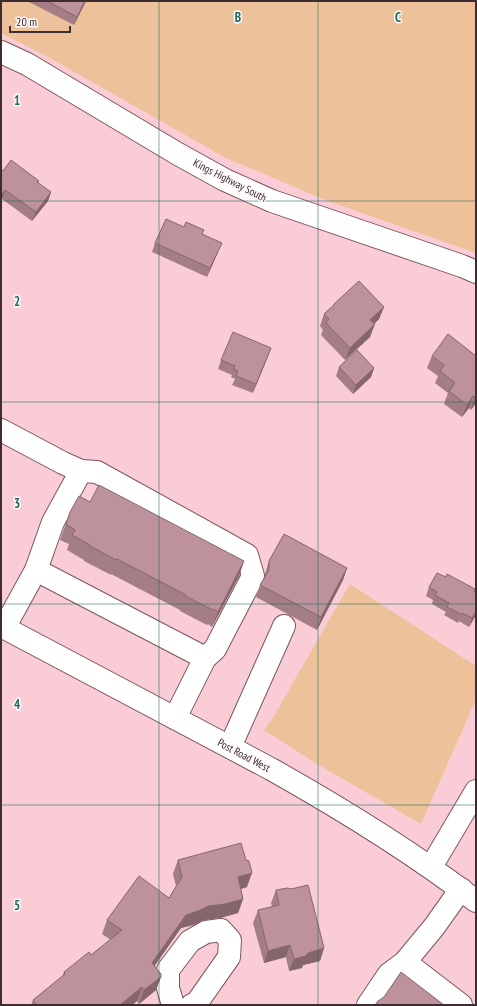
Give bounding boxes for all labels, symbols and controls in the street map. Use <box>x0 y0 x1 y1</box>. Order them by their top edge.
scale bar <box>10 8 70 34</box>
text: B <box>235 9 241 26</box>
text: C <box>395 9 401 26</box>
text: 20 m <box>16 14 37 29</box>
text: 1 <box>14 92 20 109</box>
street label: Kings Highway South <box>191 155 269 205</box>
text: 2 <box>14 293 20 310</box>
text: 3 <box>14 495 20 512</box>
text: 4 <box>14 696 21 713</box>
street label: Post Road West <box>215 735 273 775</box>
text: 5 <box>14 897 20 914</box>

